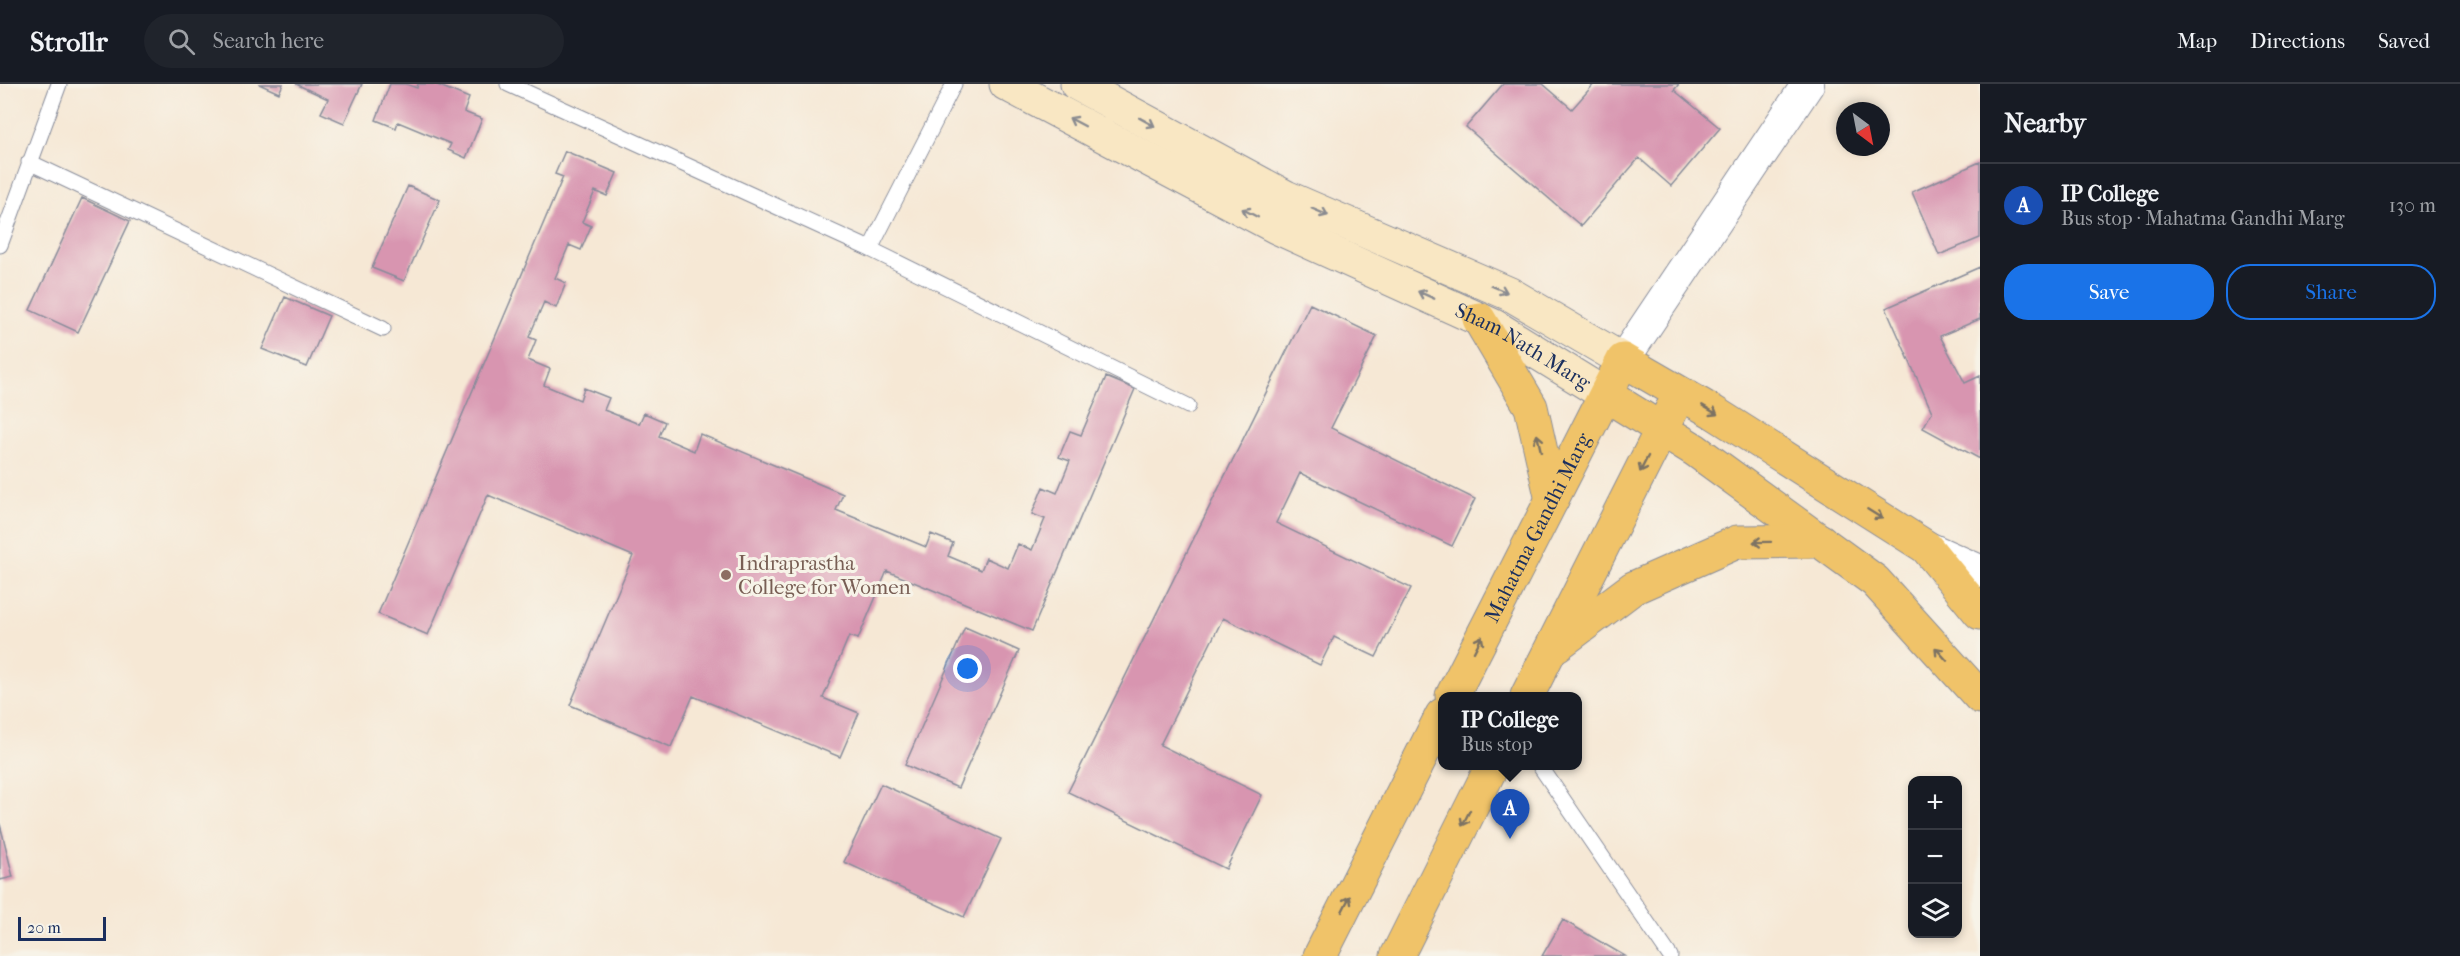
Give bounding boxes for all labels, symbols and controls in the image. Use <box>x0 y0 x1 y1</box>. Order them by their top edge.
search box <box>144 14 564 68</box>
text: Strollr <box>30 25 108 58</box>
icon: search <box>165 25 198 58</box>
text: Search here <box>213 28 324 54</box>
text: Map <box>2177 29 2217 53</box>
text: Directions <box>2250 29 2345 53</box>
text: Saved <box>2378 29 2430 53</box>
north arrow <box>1836 102 1890 156</box>
text: Nearby <box>2004 108 2086 139</box>
one-way arrow <box>1069 116 1087 127</box>
one-way arrow <box>1138 116 1155 128</box>
text: IP College <box>2061 181 2159 207</box>
text: A <box>2017 194 2030 217</box>
text: 130 m <box>2389 194 2436 217</box>
one-way arrow <box>1241 207 1259 218</box>
one-way arrow <box>1310 207 1329 218</box>
text: Bus stop · Mahatma Gandhi Marg <box>2061 207 2344 230</box>
button: Save <box>2004 264 2214 320</box>
button: Share <box>2226 264 2436 320</box>
one-way arrow <box>1489 284 1508 295</box>
one-way arrow <box>1418 289 1436 301</box>
street label: Sham Nath Marg <box>1452 298 1596 395</box>
one-way arrow <box>1701 405 1718 417</box>
street label: Mahatma Gandhi Marg <box>1480 428 1596 626</box>
one-way arrow <box>1533 434 1544 453</box>
one-way arrow <box>1638 454 1650 472</box>
one-way arrow <box>1866 509 1883 521</box>
one-way arrow <box>1753 536 1773 548</box>
place label: Indraprastha College for Women <box>738 551 911 599</box>
marker: Indraprastha College for Women <box>719 568 733 582</box>
one-way arrow <box>1473 636 1485 654</box>
one-way arrow <box>1934 647 1948 662</box>
your location <box>953 654 982 683</box>
popup <box>1438 692 1582 770</box>
text: IP College <box>1461 707 1559 733</box>
text: Bus stop <box>1461 733 1533 756</box>
map controls <box>1908 776 1962 938</box>
button: + <box>1908 776 1962 830</box>
pin: A <box>1490 790 1530 839</box>
one-way arrow <box>1460 808 1471 826</box>
button: − <box>1908 830 1962 884</box>
button: layers <box>1908 884 1962 938</box>
one-way arrow <box>1340 896 1352 913</box>
scale bar <box>18 914 106 942</box>
text: 20 m <box>27 918 61 937</box>

